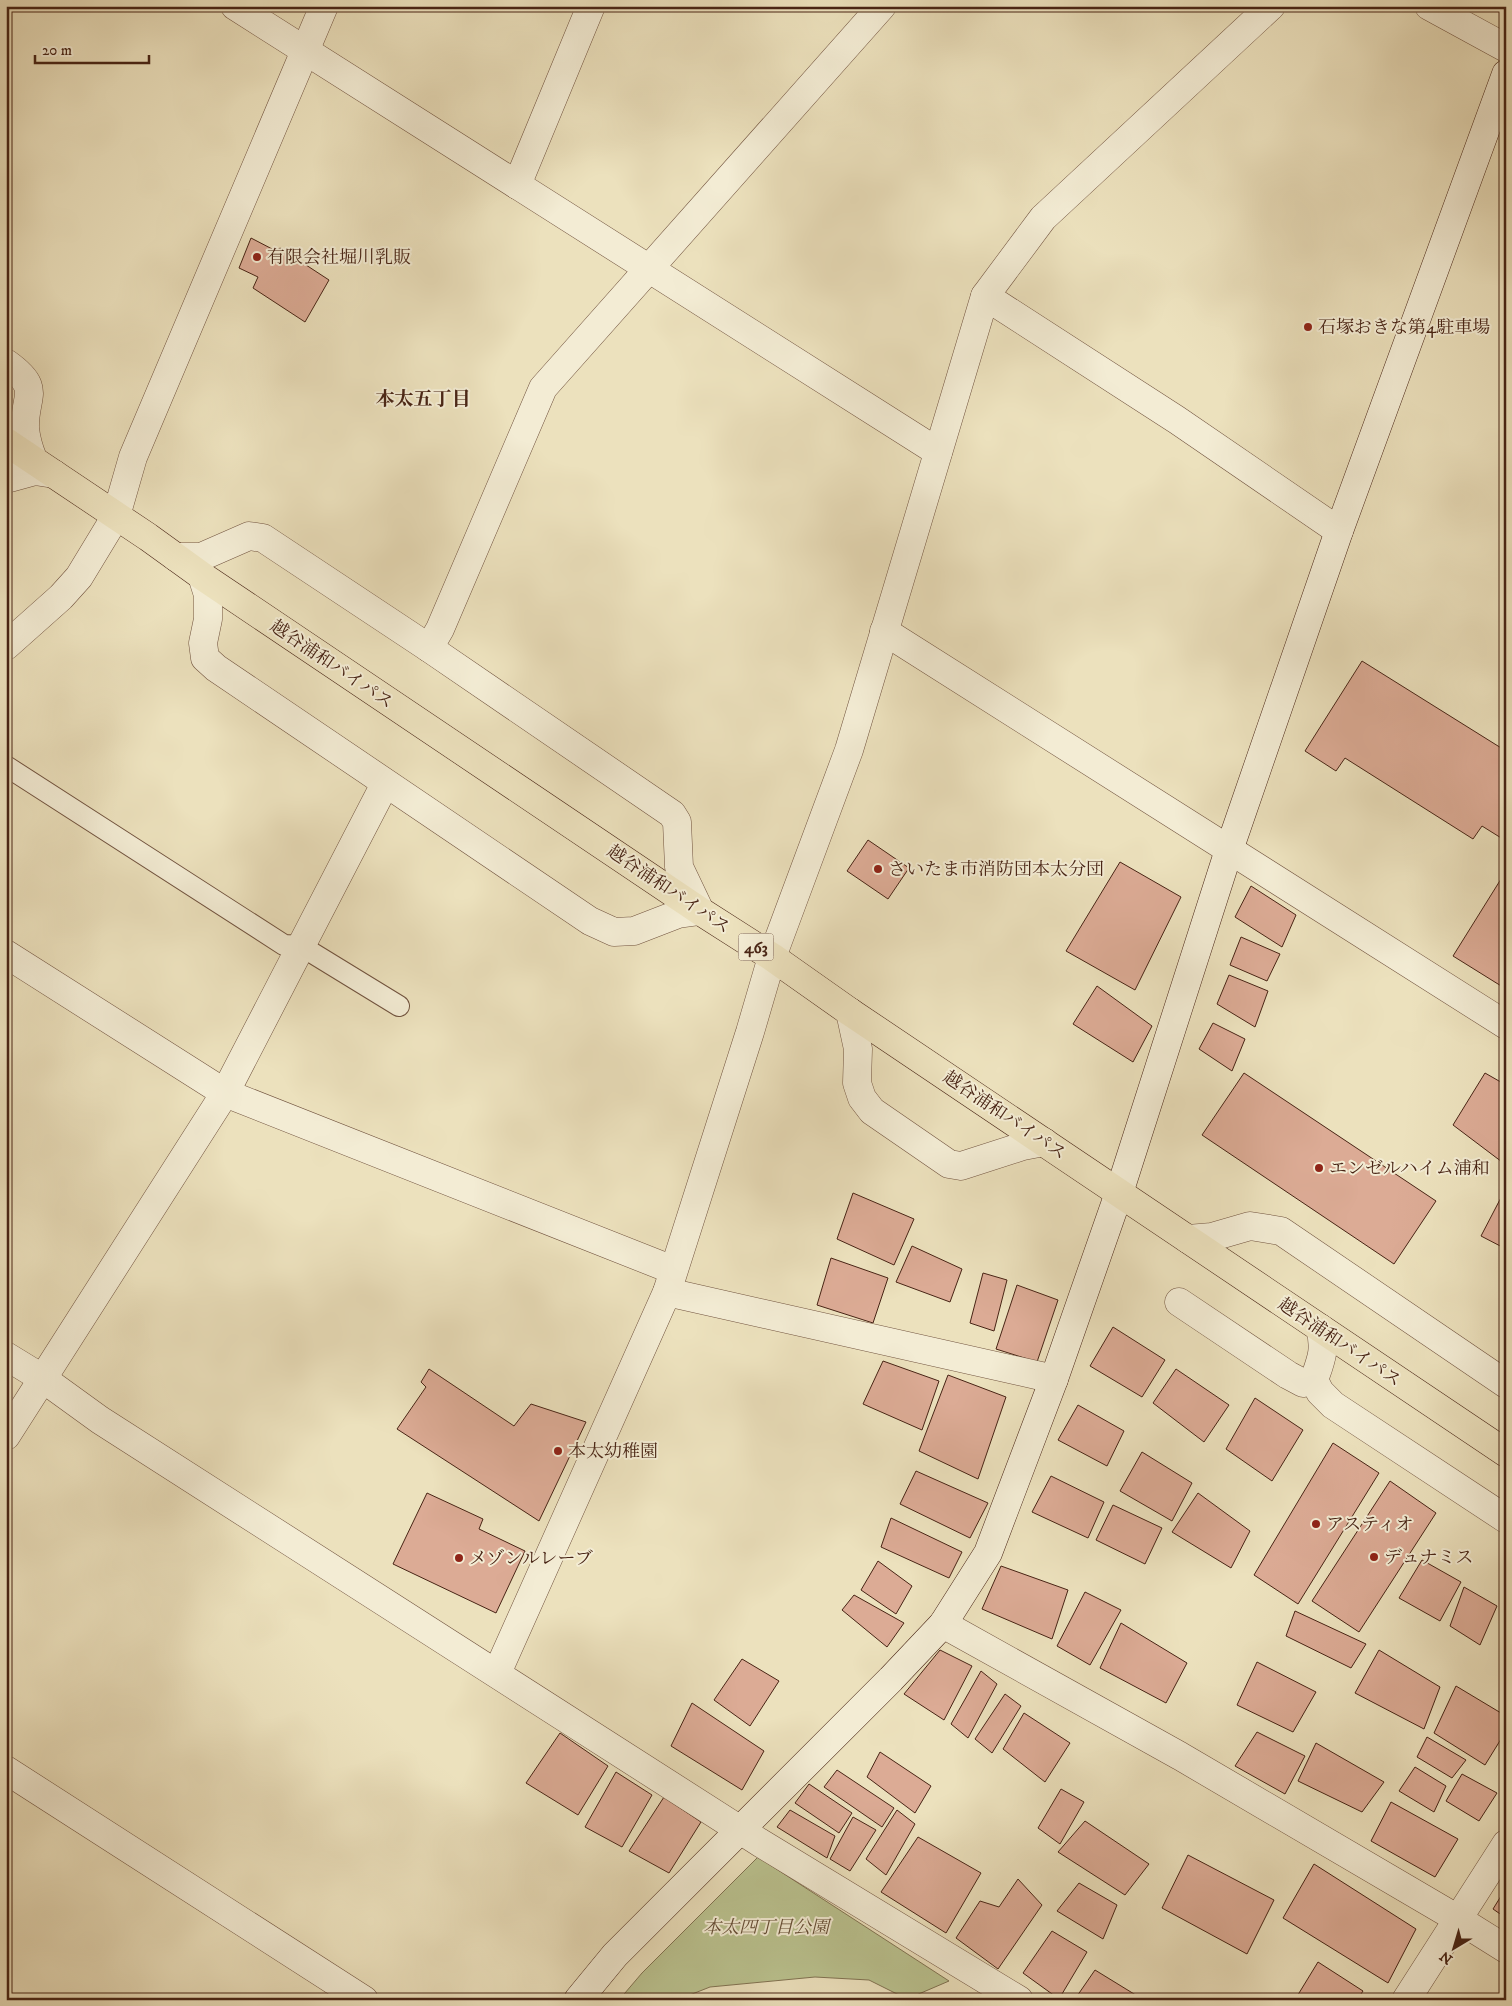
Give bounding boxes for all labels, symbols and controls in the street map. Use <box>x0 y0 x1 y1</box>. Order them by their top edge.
scale bar <box>35 32 149 64</box>
text: 20 m <box>42 41 72 60</box>
place label: 有限会社堀川乳販 <box>267 247 411 269</box>
marker: 有限会社堀川乳販 <box>251 251 263 263</box>
place label: 石塚おきな第4駐車場 <box>1318 317 1490 339</box>
marker: 石塚おきな第4駐車場 <box>1302 321 1314 333</box>
district label: 本太五丁目 <box>375 388 471 411</box>
street label: 越谷浦和バイパス <box>266 616 397 714</box>
street label: 越谷浦和バイパス <box>603 841 734 939</box>
place label: さいたま市消防団本太分団 <box>888 859 1104 881</box>
marker: さいたま市消防団本太分団 <box>872 863 884 875</box>
road number: 463 <box>738 934 774 960</box>
street label: 越谷浦和バイパス <box>939 1067 1070 1165</box>
place label: エンゼルハイム浦和 <box>1329 1158 1490 1180</box>
marker: エンゼルハイム浦和 <box>1313 1162 1325 1174</box>
street label: 越谷浦和バイパス <box>1274 1294 1405 1392</box>
place label: 本太幼稚園 <box>568 1441 658 1463</box>
marker: 本太幼稚園 <box>552 1445 564 1457</box>
place label: アスティオ <box>1326 1514 1413 1536</box>
marker: アスティオ <box>1310 1518 1322 1530</box>
place label: デュナミス <box>1384 1547 1473 1569</box>
place label: メゾンルレーブ <box>469 1548 593 1570</box>
marker: デュナミス <box>1368 1551 1380 1563</box>
marker: メゾンルレーブ <box>453 1552 465 1564</box>
park label: 本太四丁目公園 <box>703 1917 832 1939</box>
north arrow <box>1430 1924 1480 1974</box>
text: N <box>1436 1947 1457 1968</box>

